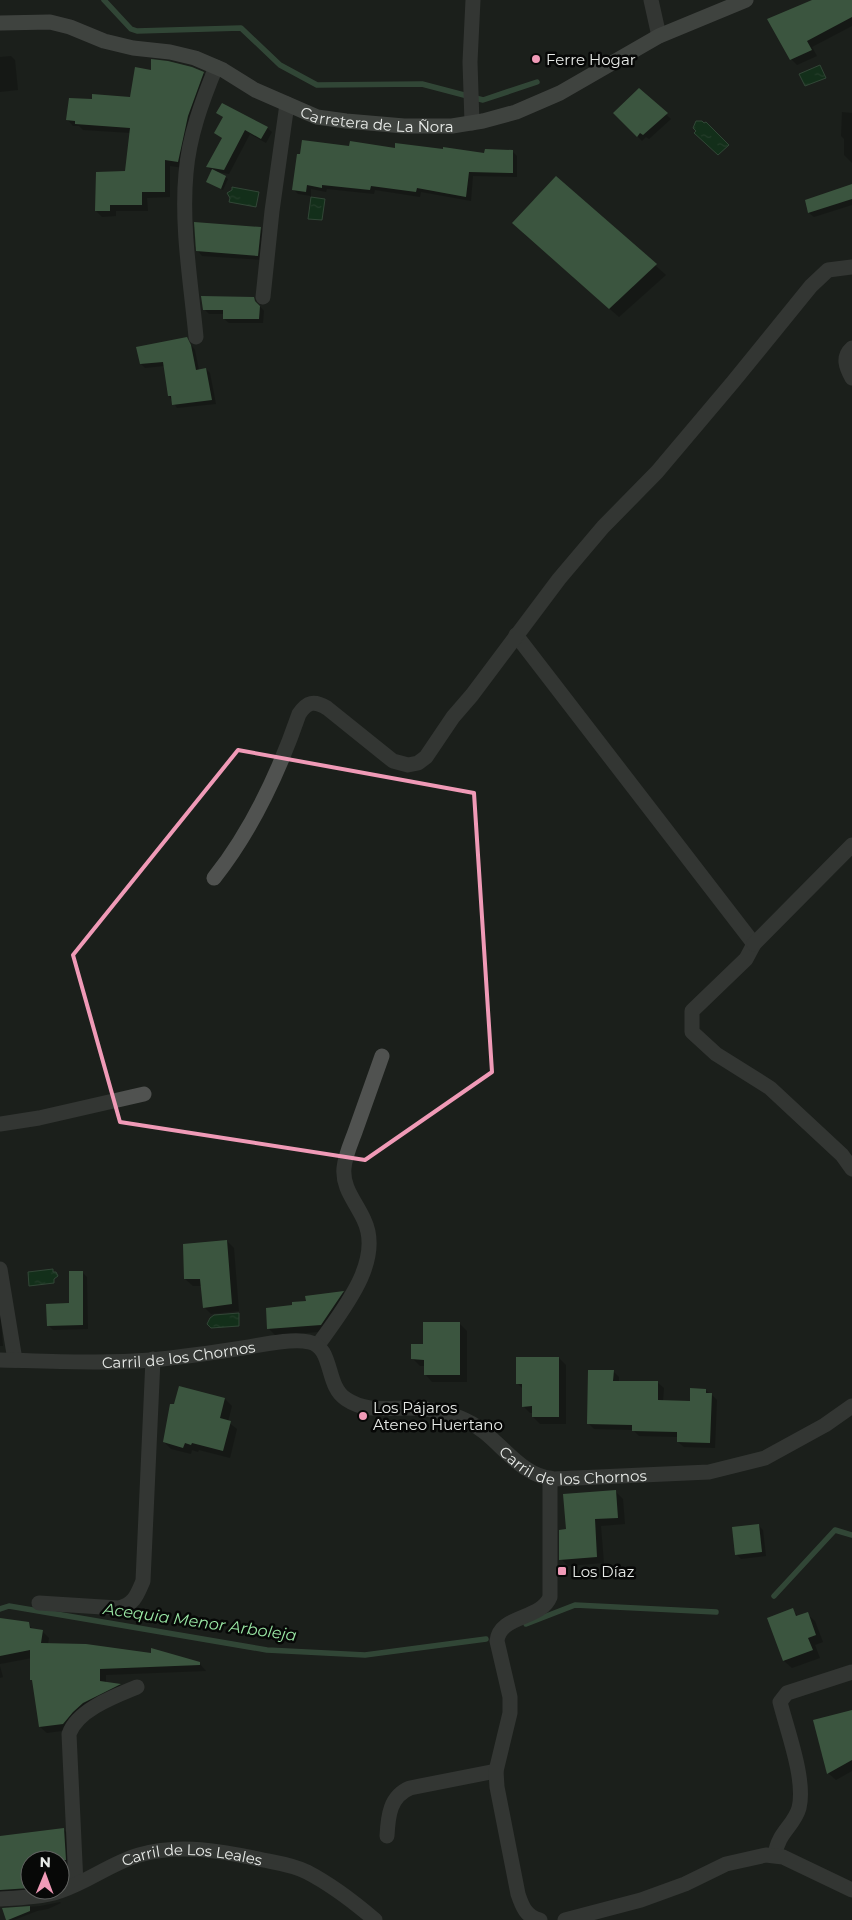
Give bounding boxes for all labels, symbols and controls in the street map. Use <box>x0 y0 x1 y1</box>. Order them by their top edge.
place label: Ferre Hogar <box>546 50 636 69</box>
marker: Ferre Hogar <box>530 53 542 65</box>
street label: Carretera de La Ñora <box>298 102 454 136</box>
street label: Carril de los Chornos <box>102 1337 257 1372</box>
place label: Los Pájaros Ateneo Huertano <box>373 1398 503 1434</box>
marker: Los Pájaros Ateneo Huertano <box>357 1410 369 1422</box>
street label: Carril de los Chornos <box>496 1442 647 1489</box>
place label: Los Díaz <box>572 1562 635 1581</box>
marker: Los Díaz <box>556 1565 568 1577</box>
water label: Acequia Menor Arboleja <box>101 1599 298 1645</box>
street label: Carril de Los Leales <box>119 1839 264 1870</box>
north arrow <box>20 1850 70 1900</box>
text: N <box>39 1853 51 1871</box>

